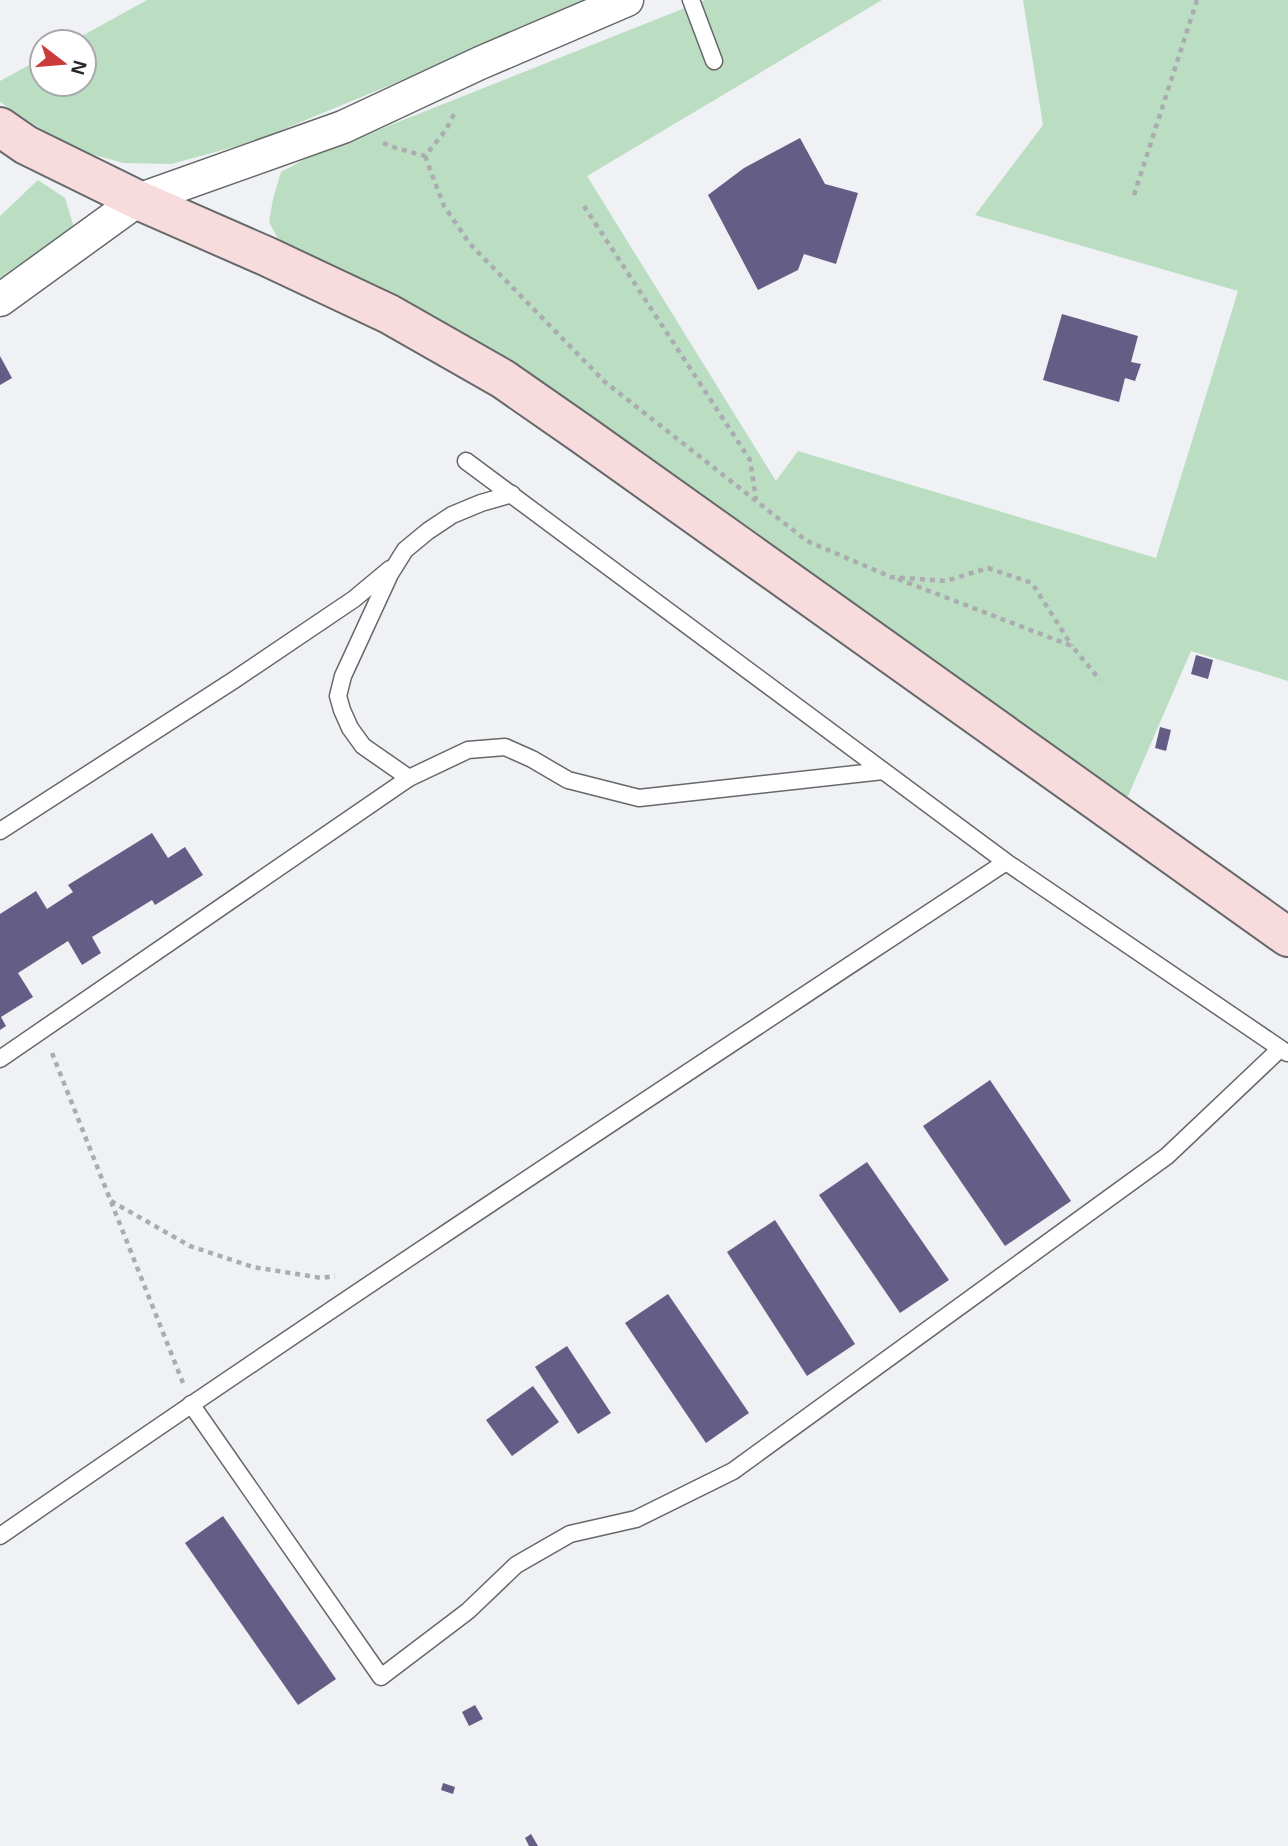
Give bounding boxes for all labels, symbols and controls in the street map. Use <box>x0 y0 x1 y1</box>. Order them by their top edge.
north arrow <box>28 28 98 98</box>
text: N <box>67 58 91 77</box>

